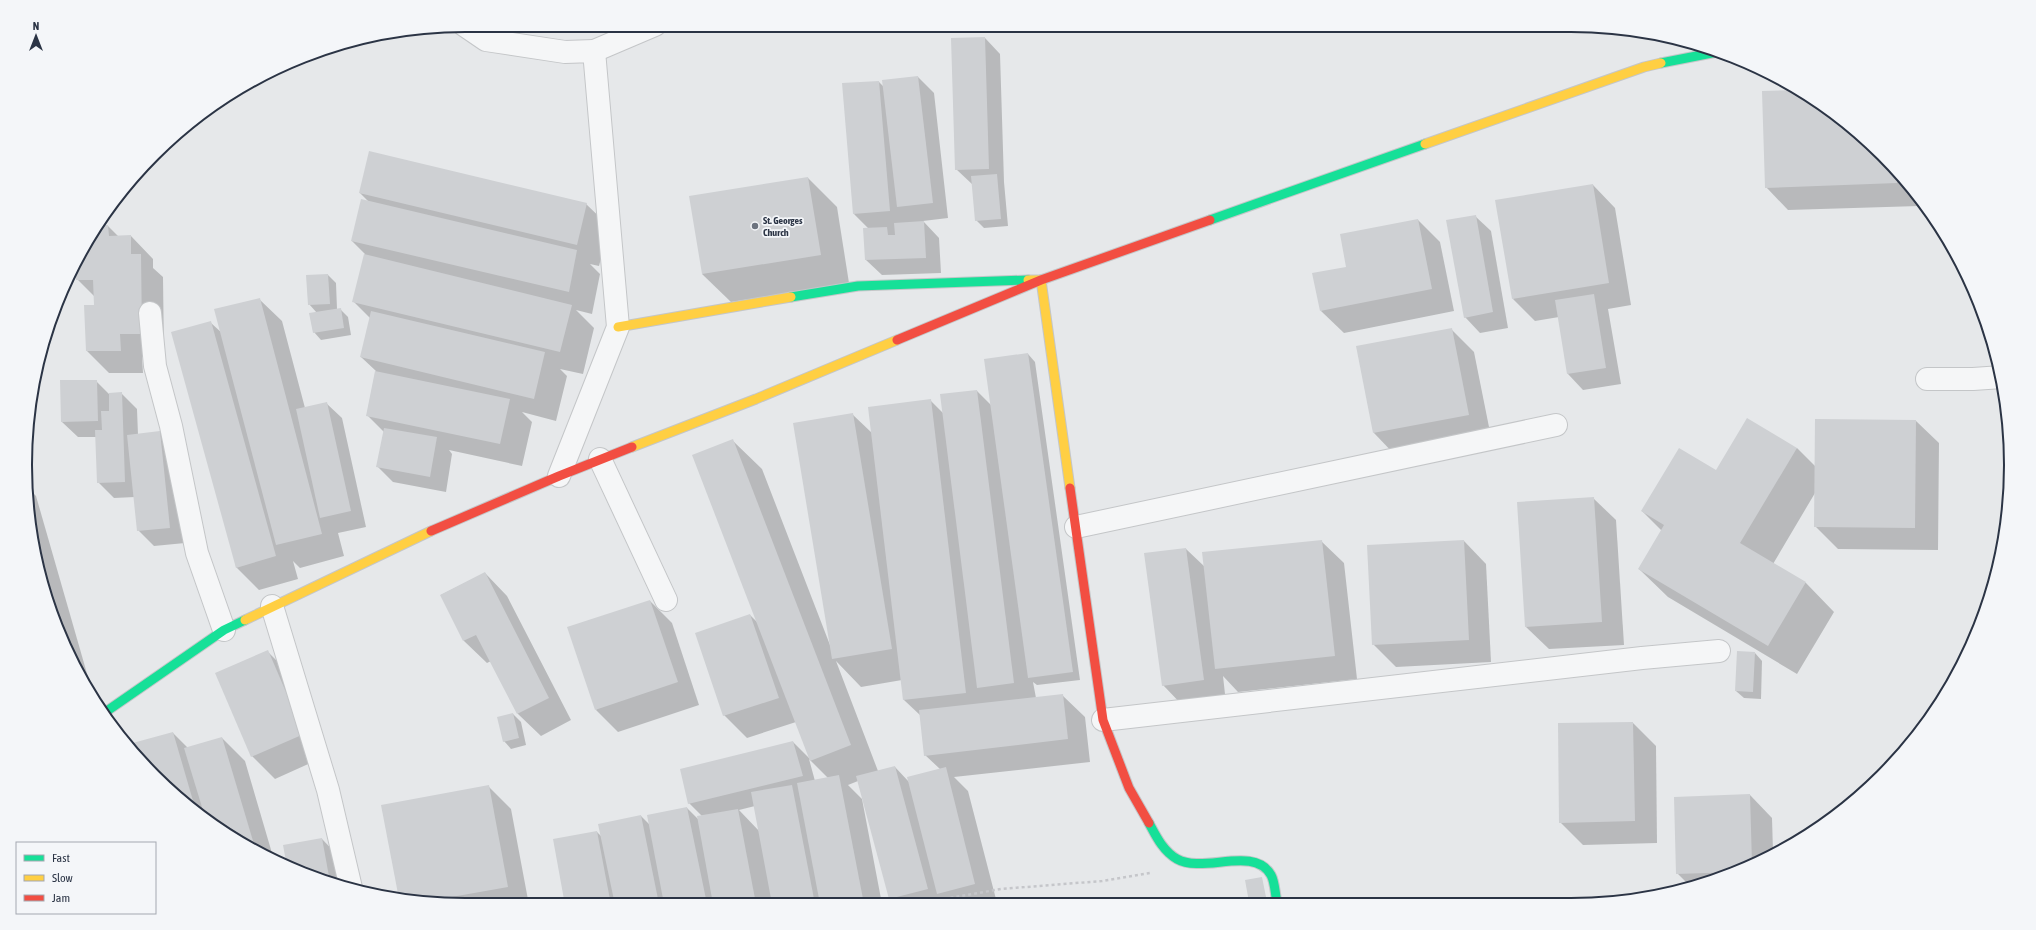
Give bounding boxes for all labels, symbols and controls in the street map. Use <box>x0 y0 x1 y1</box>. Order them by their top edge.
north arrow <box>16 16 56 56</box>
text: N <box>33 20 39 32</box>
place label: St. Georges Church <box>763 215 803 238</box>
marker: St. Georges Church <box>750 221 760 231</box>
legend <box>16 842 156 914</box>
text: Fast <box>52 851 70 865</box>
text: Slow <box>52 871 73 885</box>
text: Jam <box>52 891 70 905</box>

